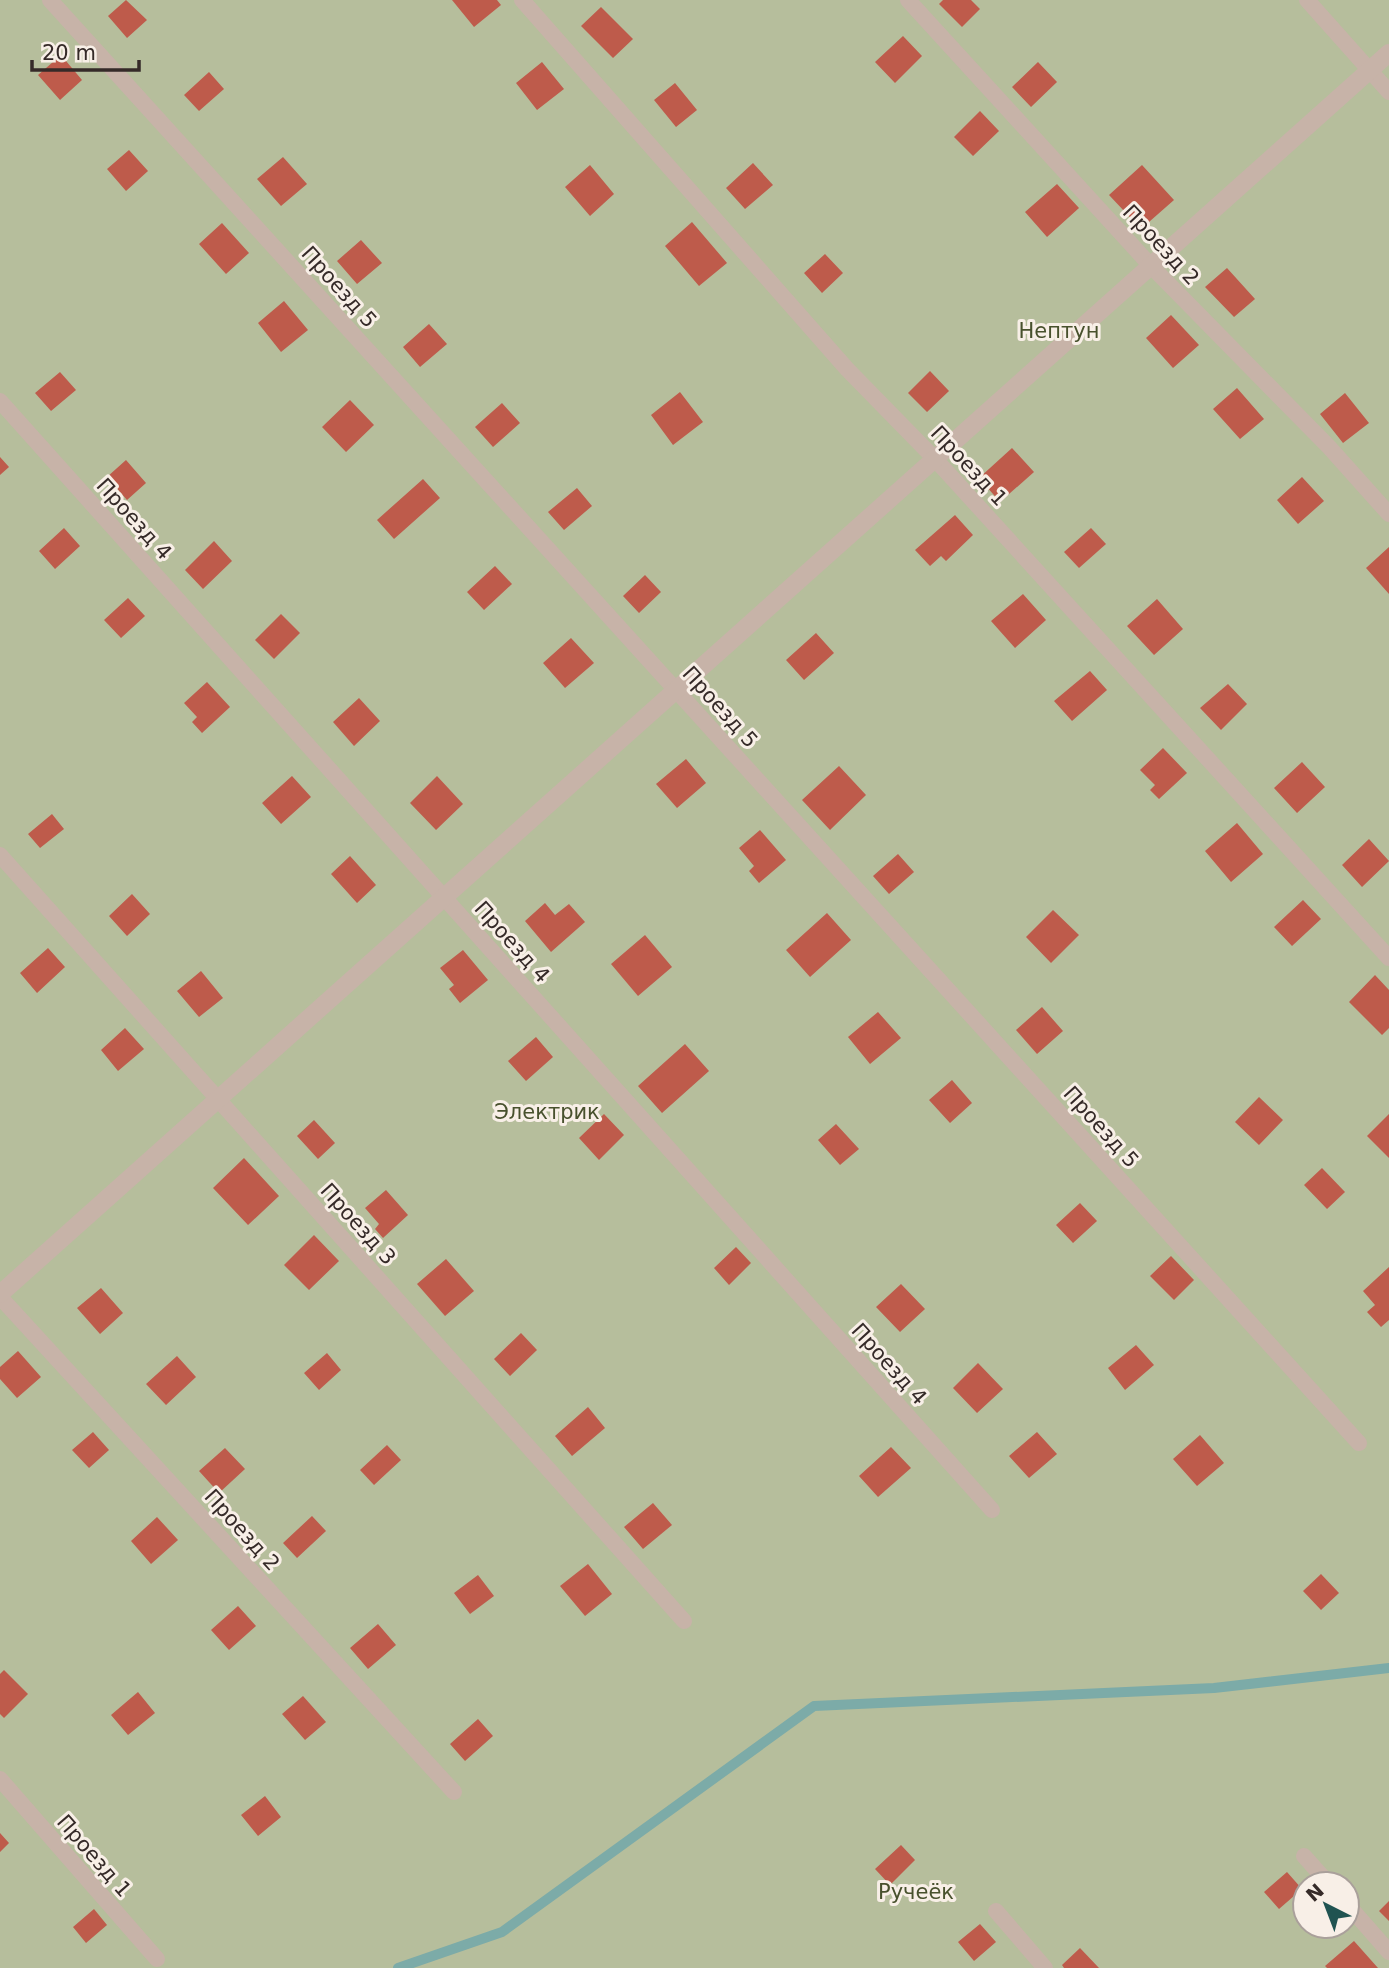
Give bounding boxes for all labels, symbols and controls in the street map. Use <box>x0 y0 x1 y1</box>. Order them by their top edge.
scale bar <box>32 28 138 72</box>
text: 20 m <box>42 41 96 65</box>
street label: Проезд 2 <box>1118 200 1204 290</box>
street label: Проезд 5 <box>296 242 382 332</box>
park label: Нептун <box>1019 319 1099 343</box>
street label: Проезд 1 <box>926 421 1012 511</box>
street label: Проезд 4 <box>91 474 177 564</box>
street label: Проезд 5 <box>677 662 763 752</box>
street label: Проезд 4 <box>469 897 555 987</box>
street label: Проезд 5 <box>1058 1082 1144 1172</box>
park label: Электрик <box>494 1100 600 1124</box>
street label: Проезд 3 <box>315 1179 401 1269</box>
street label: Проезд 4 <box>846 1319 932 1409</box>
street label: Проезд 2 <box>199 1485 285 1575</box>
street label: Проезд 1 <box>52 1810 136 1902</box>
north arrow <box>1291 1870 1361 1940</box>
text: N <box>1301 1879 1328 1906</box>
park label: Ручеёк <box>878 1880 954 1904</box>

